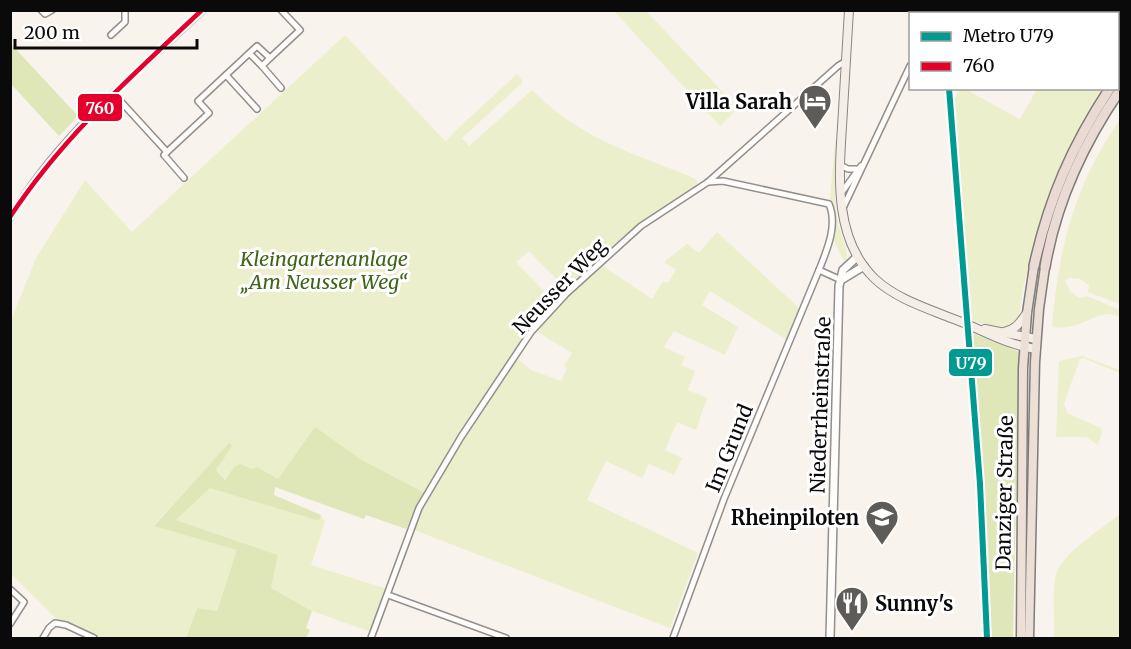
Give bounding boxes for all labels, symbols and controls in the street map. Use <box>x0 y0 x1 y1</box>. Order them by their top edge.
scale bar <box>15 12 196 50</box>
legend <box>909 12 1119 90</box>
text: 200 m <box>24 21 80 44</box>
text: Metro U79 <box>963 24 1054 47</box>
text: 760 <box>963 54 995 77</box>
hotel icon: Villa Sarah <box>797 83 833 130</box>
place label: Villa Sarah <box>685 89 793 114</box>
line badge: 760 <box>77 93 123 122</box>
text: 760 <box>86 98 114 118</box>
street label: Neusser Weg <box>507 233 611 339</box>
park label: Kleingartenanlage „Am Neusser Weg“ <box>239 246 409 294</box>
street label: Niederrheinstraße <box>804 316 836 494</box>
line badge: U79 <box>948 348 993 377</box>
text: U79 <box>955 353 987 373</box>
street label: Im Grund <box>700 400 758 496</box>
street label: Danziger Straße <box>990 415 1018 571</box>
school or university icon: Rheinpiloten <box>864 499 900 546</box>
place label: Rheinpiloten <box>731 505 859 530</box>
restaurant icon: Sunny's <box>834 585 870 632</box>
place label: Sunny's <box>875 591 953 616</box>

